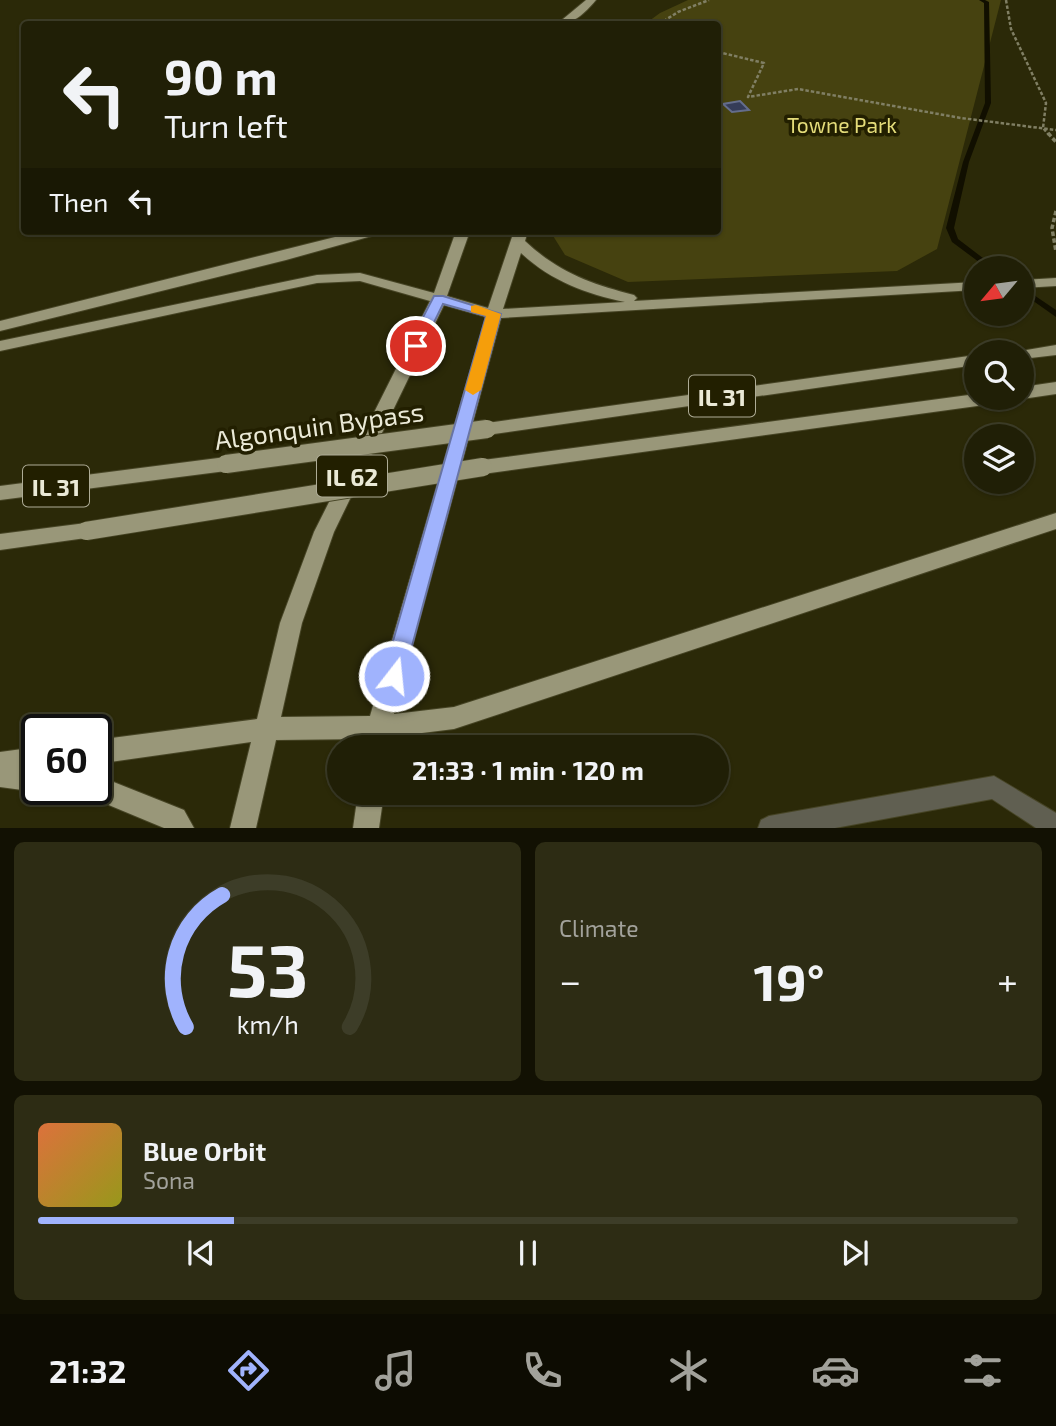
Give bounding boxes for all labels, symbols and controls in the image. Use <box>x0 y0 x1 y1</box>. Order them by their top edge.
text: 90 m <box>164 46 278 105</box>
icon: left <box>49 49 140 140</box>
text: Turn left <box>164 106 288 144</box>
park label: Towne Park <box>787 112 897 137</box>
icon: left <box>122 182 160 220</box>
text: Then <box>49 186 108 217</box>
north arrow <box>964 256 1034 326</box>
map controls <box>964 256 1034 494</box>
pin <box>386 316 446 376</box>
icon: arrive <box>397 327 435 365</box>
button: search <box>964 340 1034 410</box>
road number: IL 31 <box>689 376 755 416</box>
street label: Algonquin Bypass <box>212 395 426 455</box>
button: layers <box>964 424 1034 494</box>
road number: IL 62 <box>317 456 387 496</box>
road number: IL 31 <box>23 466 89 506</box>
position arrow <box>357 639 431 713</box>
speed limit sign: 60 <box>21 714 112 805</box>
text: 21:33 · 1 min · 120 m <box>412 754 644 785</box>
text: Climate <box>559 914 639 942</box>
text: 53 <box>227 925 308 1013</box>
text: 19° <box>754 949 825 1011</box>
text: − <box>559 957 581 1003</box>
text: + <box>997 957 1018 1003</box>
text: km/h <box>236 1009 299 1039</box>
text: Blue Orbit <box>143 1135 266 1166</box>
text: Sona <box>143 1166 195 1194</box>
icon: previous <box>182 1234 220 1272</box>
icon: pause <box>509 1234 547 1272</box>
icon: next <box>836 1234 874 1272</box>
icon: directions <box>224 1346 273 1395</box>
icon: music <box>371 1346 420 1395</box>
icon: phone <box>518 1346 567 1395</box>
icon: climate <box>664 1346 713 1395</box>
icon: car <box>811 1346 860 1395</box>
icon: filters <box>958 1346 1007 1395</box>
text: 21:32 <box>49 1351 126 1389</box>

